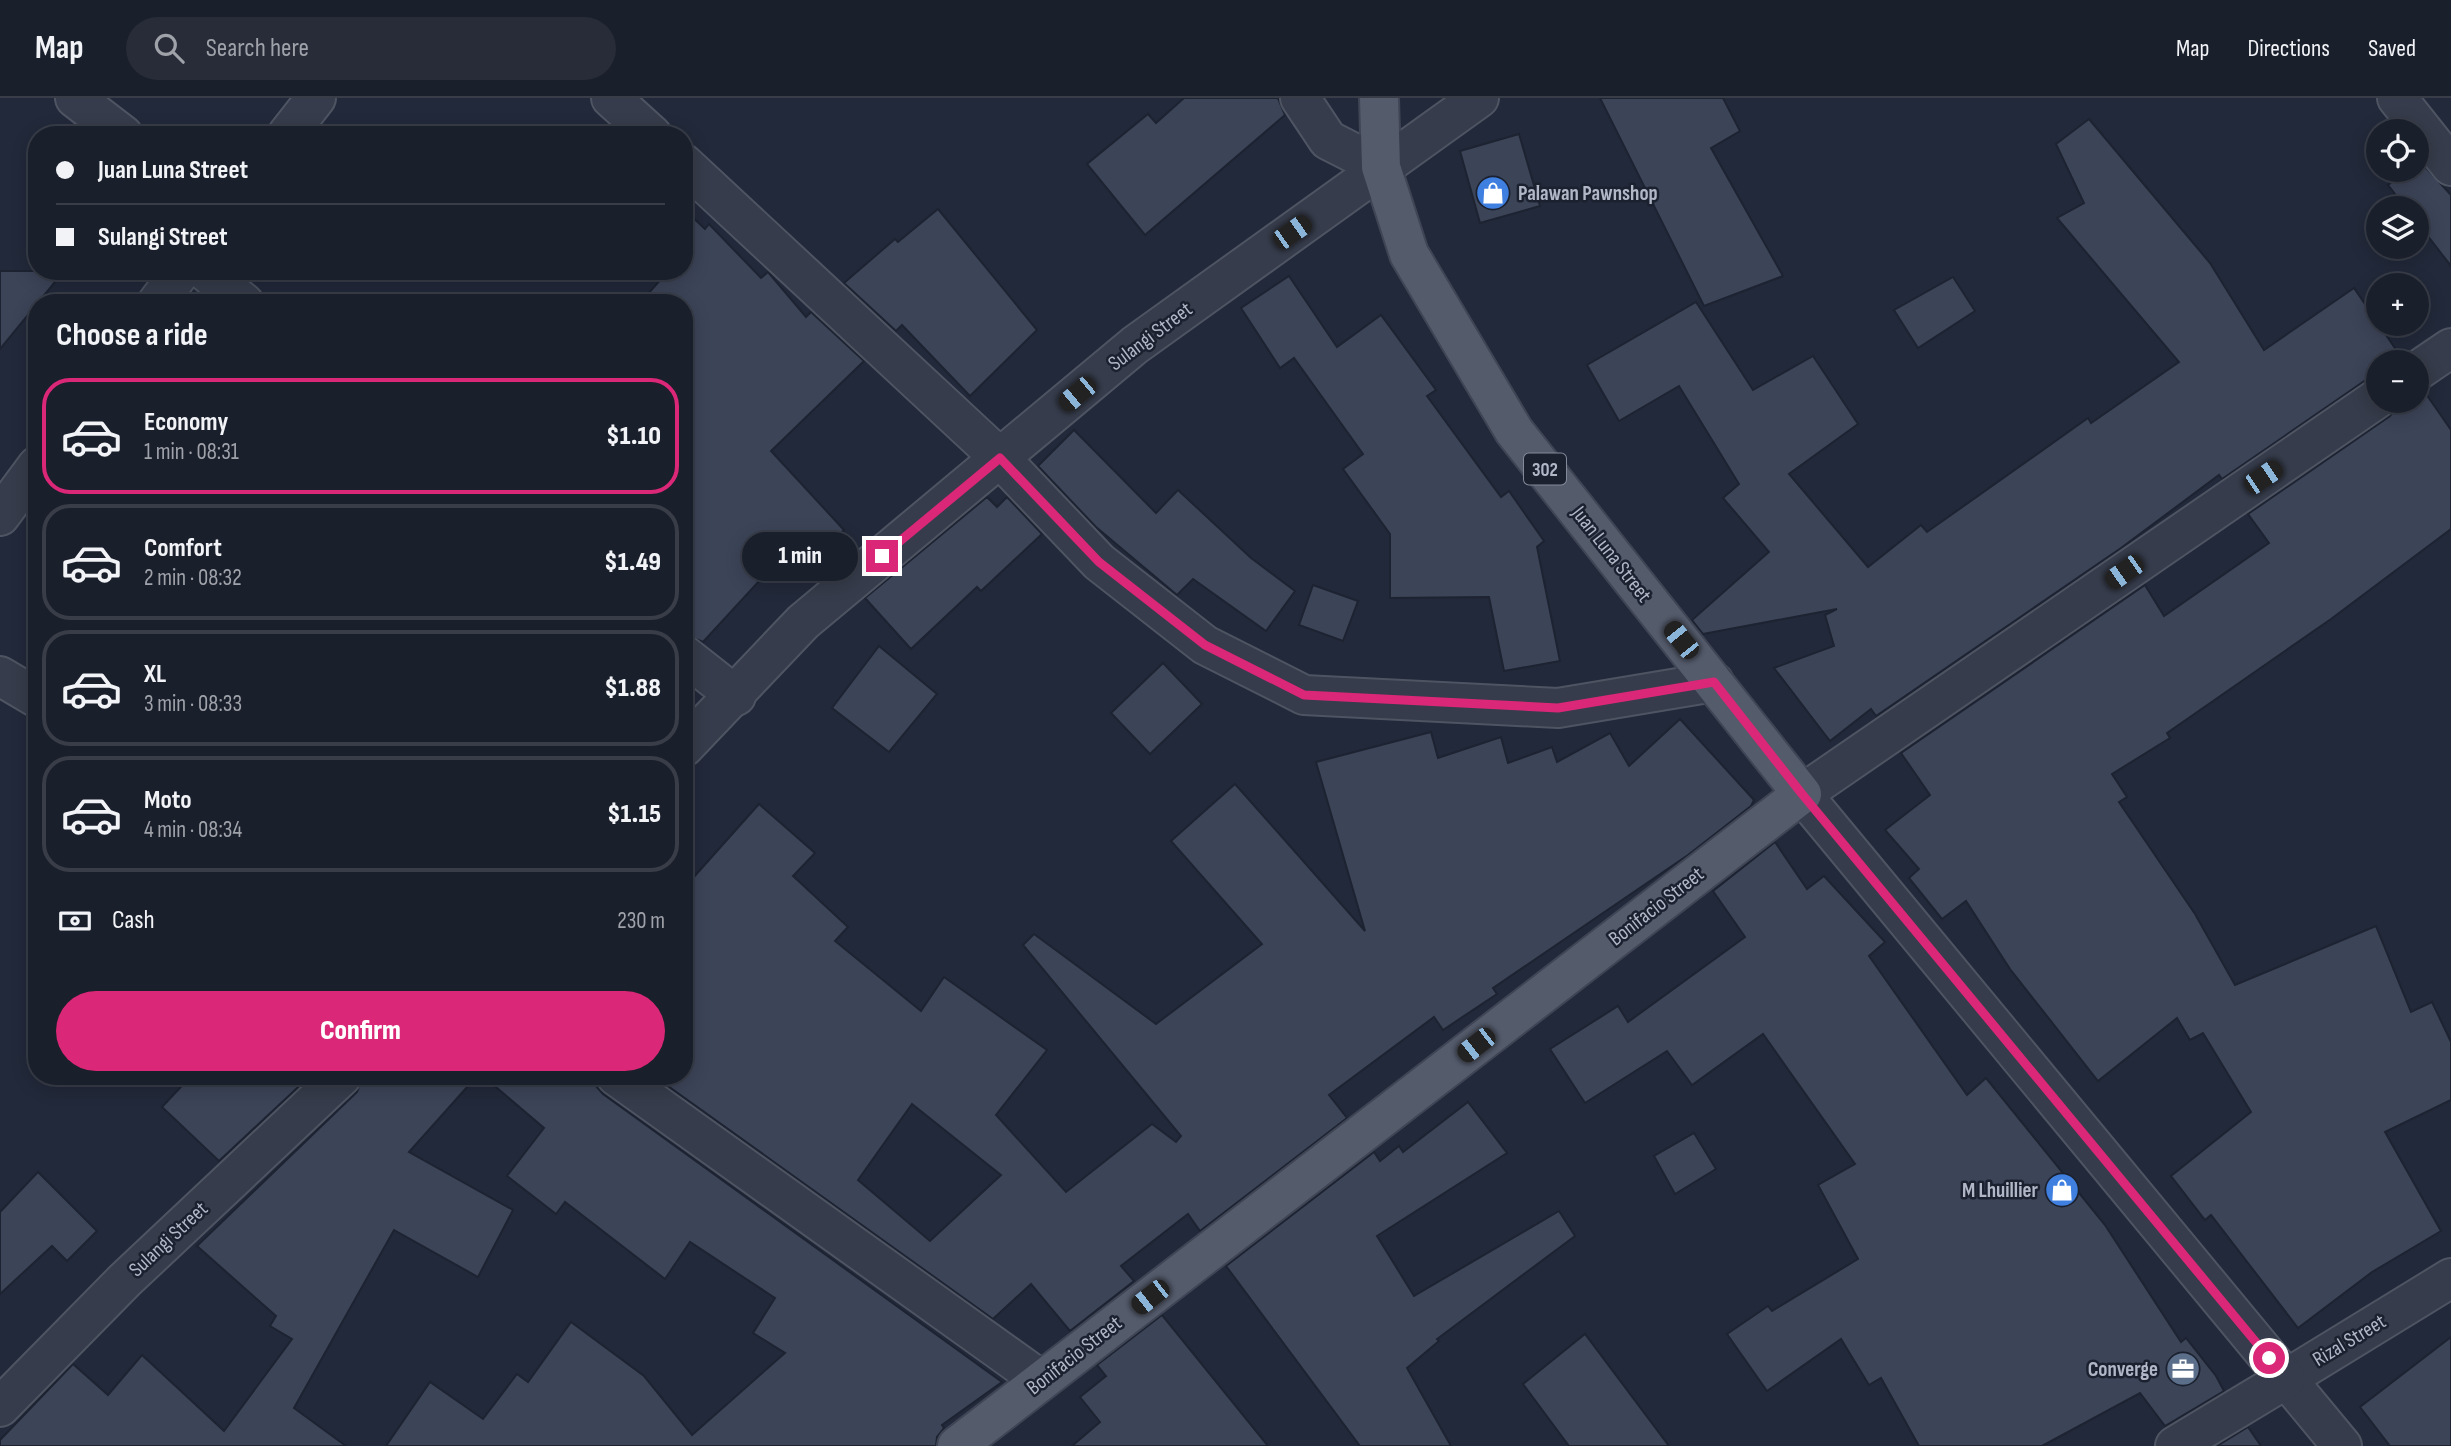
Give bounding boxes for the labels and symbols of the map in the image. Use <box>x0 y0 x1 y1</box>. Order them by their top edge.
shop icon: Palawan Pawnshop <box>1474 174 1512 212</box>
place label: Palawan Pawnshop <box>1518 181 1658 206</box>
car <box>1269 211 1316 253</box>
street label: Sulangi Street <box>1103 297 1197 376</box>
car <box>1055 372 1100 416</box>
road number: 302 <box>1524 454 1566 484</box>
car <box>2240 457 2287 497</box>
street label: Juan Luna Street <box>1566 501 1657 607</box>
callout: 1 min <box>742 532 858 580</box>
route end <box>866 540 898 572</box>
car <box>2101 551 2148 593</box>
car <box>1660 617 1703 663</box>
street label: Bonifacio Street <box>1604 862 1709 951</box>
car <box>1453 1024 1500 1066</box>
shop icon: M Lhuillier <box>2043 1171 2081 1209</box>
place label: M Lhuillier <box>1962 1178 2039 1203</box>
street label: Sulangi Street <box>124 1197 213 1282</box>
car <box>1127 1276 1174 1318</box>
street label: Rizal Street <box>2308 1309 2390 1372</box>
street label: Bonifacio Street <box>1022 1311 1127 1400</box>
route start <box>2253 1342 2285 1374</box>
office icon: Converge <box>2164 1350 2202 1388</box>
place label: Converge <box>2088 1357 2158 1382</box>

